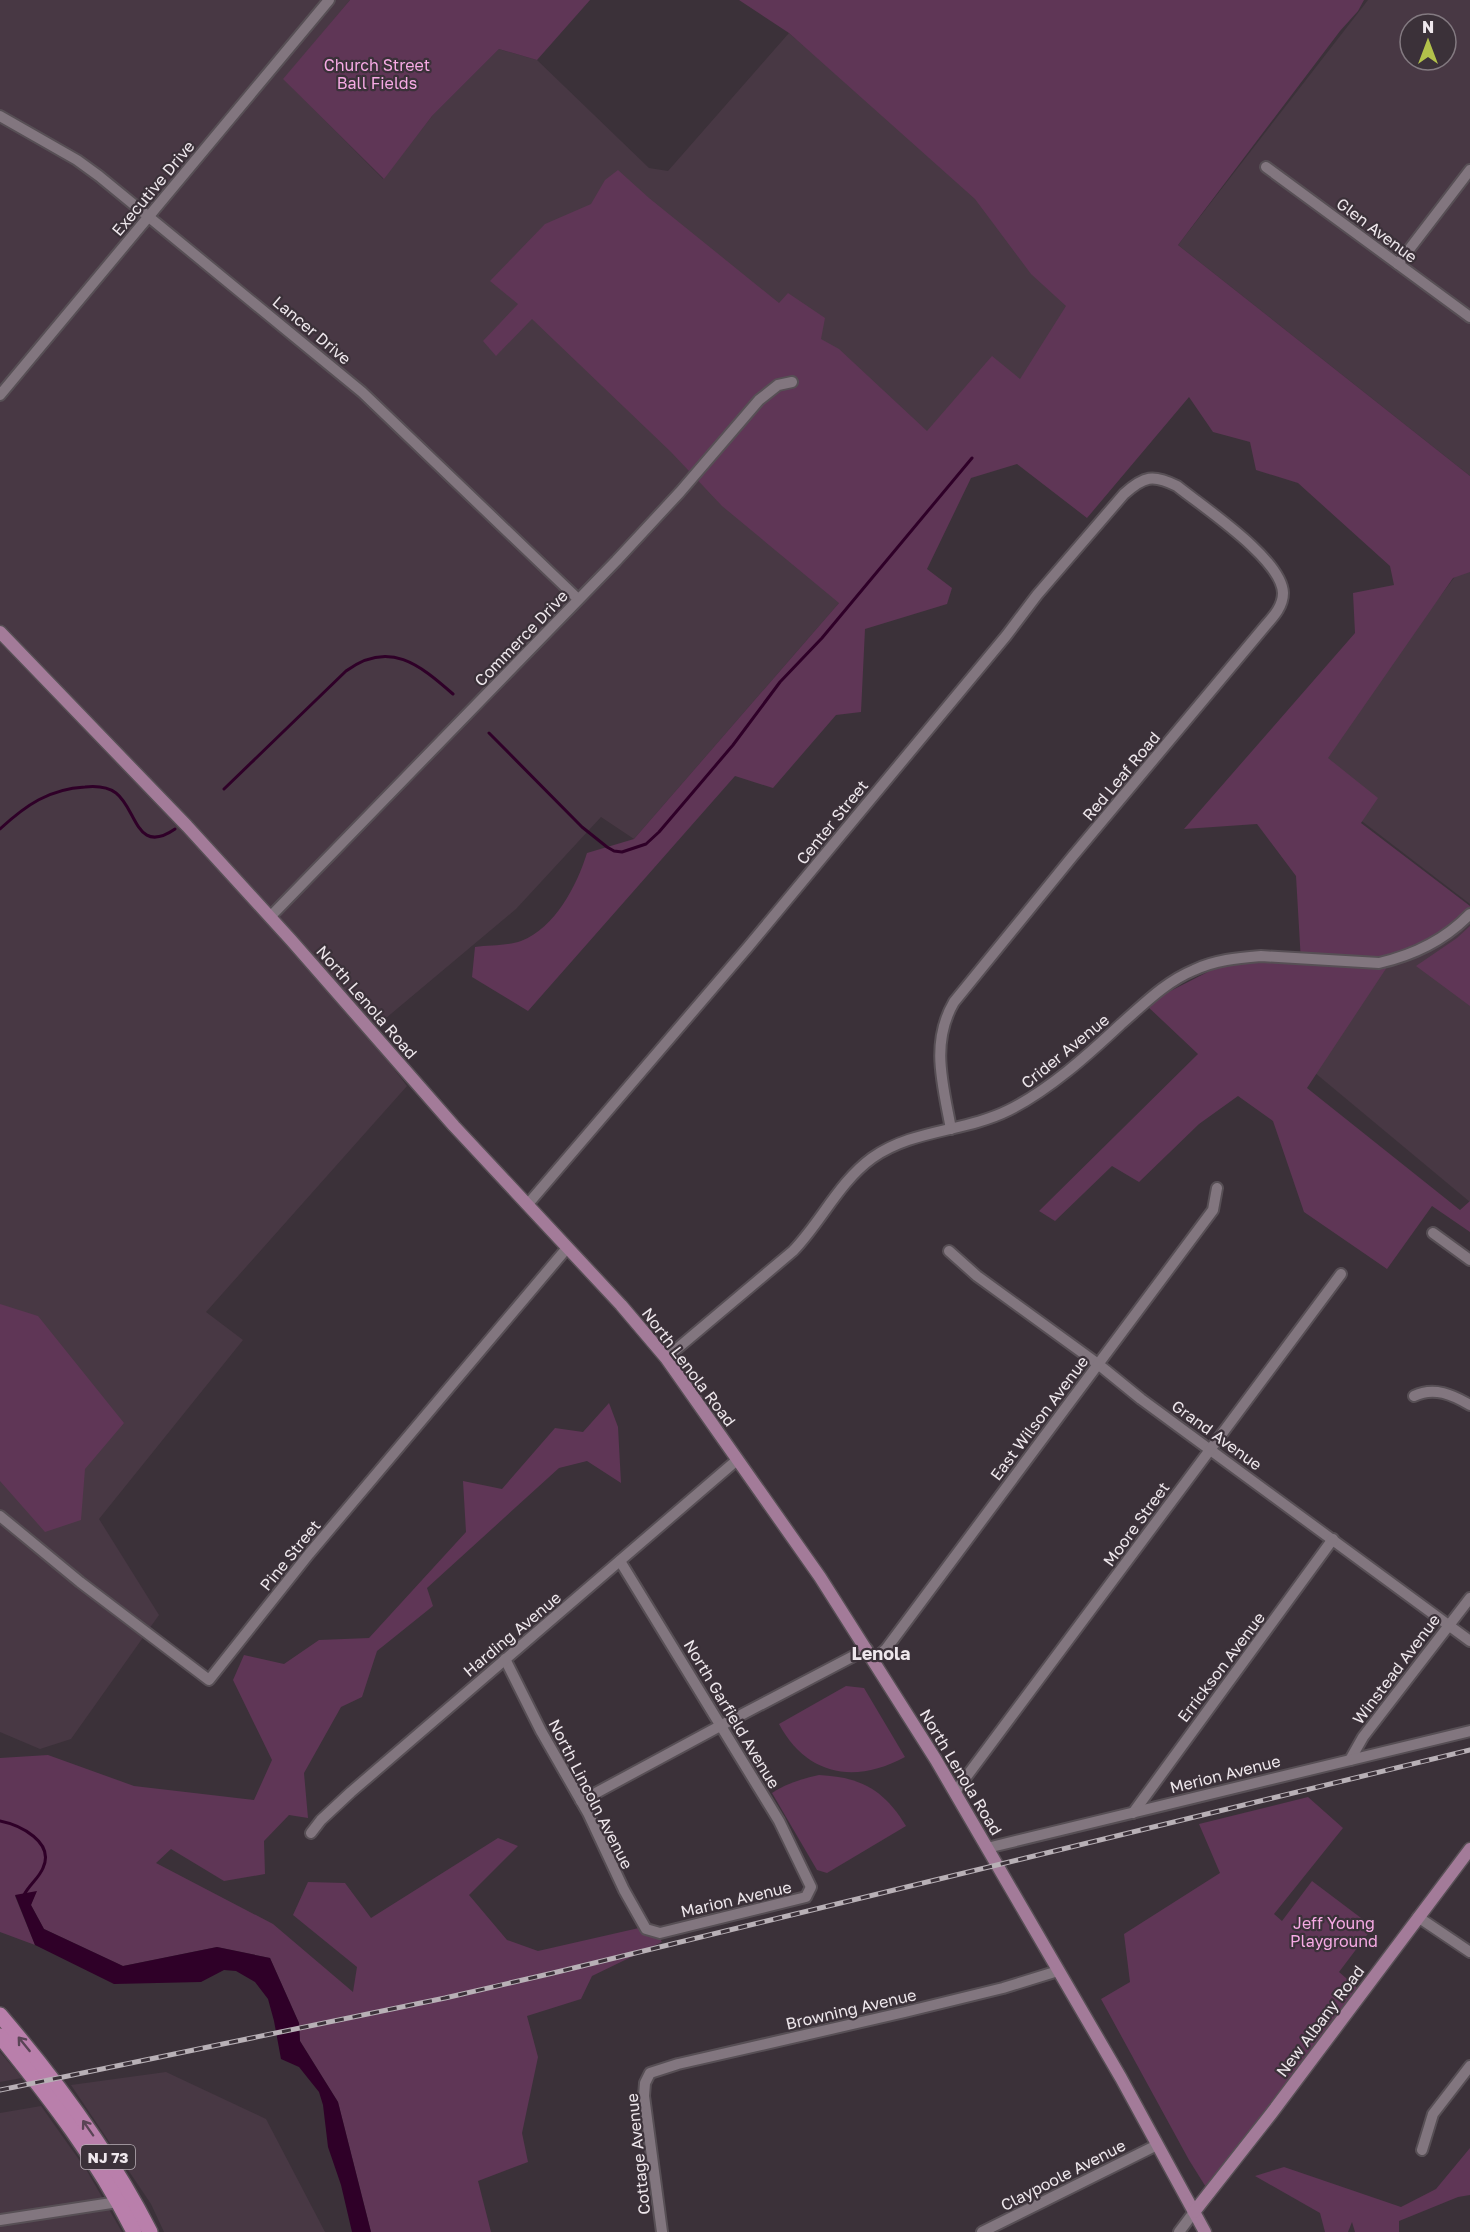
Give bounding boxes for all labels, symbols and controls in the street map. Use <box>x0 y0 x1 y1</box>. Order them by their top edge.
north arrow <box>1398 12 1458 72</box>
text: N <box>1422 17 1434 37</box>
park label: Church Street Ball Fields <box>324 55 430 93</box>
street label: Executive Drive <box>107 136 199 240</box>
street label: Glen Avenue <box>1333 193 1421 267</box>
street label: Lancer Drive <box>269 291 355 369</box>
street label: Commerce Drive <box>470 586 572 690</box>
street label: Red Leaf Road <box>1078 727 1164 825</box>
street label: Center Street <box>792 776 872 868</box>
street label: North Lenola Road <box>312 941 422 1063</box>
street label: Crider Avenue <box>1017 1009 1113 1093</box>
street label: North Lenola Road <box>638 1304 740 1430</box>
street label: East Wilson Avenue <box>986 1352 1092 1484</box>
street label: Grand Avenue <box>1168 1396 1266 1474</box>
street label: Moore Street <box>1099 1478 1173 1570</box>
street label: Pine Street <box>255 1516 325 1594</box>
street label: Harding Avenue <box>459 1587 565 1681</box>
street label: Errickson Avenue <box>1173 1608 1269 1726</box>
street label: Winstead Avenue <box>1348 1610 1444 1728</box>
street label: North Garfield Avenue <box>680 1636 784 1792</box>
district label: Lenola <box>851 1642 911 1664</box>
street label: North Lenola Road <box>915 1705 1007 1839</box>
street label: North Lincoln Avenue <box>545 1716 637 1872</box>
street label: Merion Avenue <box>1168 1751 1282 1797</box>
street label: Marion Avenue <box>679 1877 793 1921</box>
park label: Jeff Young Playground <box>1290 1913 1378 1951</box>
street label: New Albany Road <box>1272 1961 1368 2081</box>
street label: Browning Avenue <box>784 1984 918 2034</box>
one-way arrow <box>17 2036 30 2052</box>
street label: Cottage Avenue <box>622 2092 654 2216</box>
one-way arrow <box>82 2120 94 2136</box>
street label: Claypoole Avenue <box>997 2135 1129 2215</box>
road number: NJ 73 <box>81 2145 135 2169</box>

